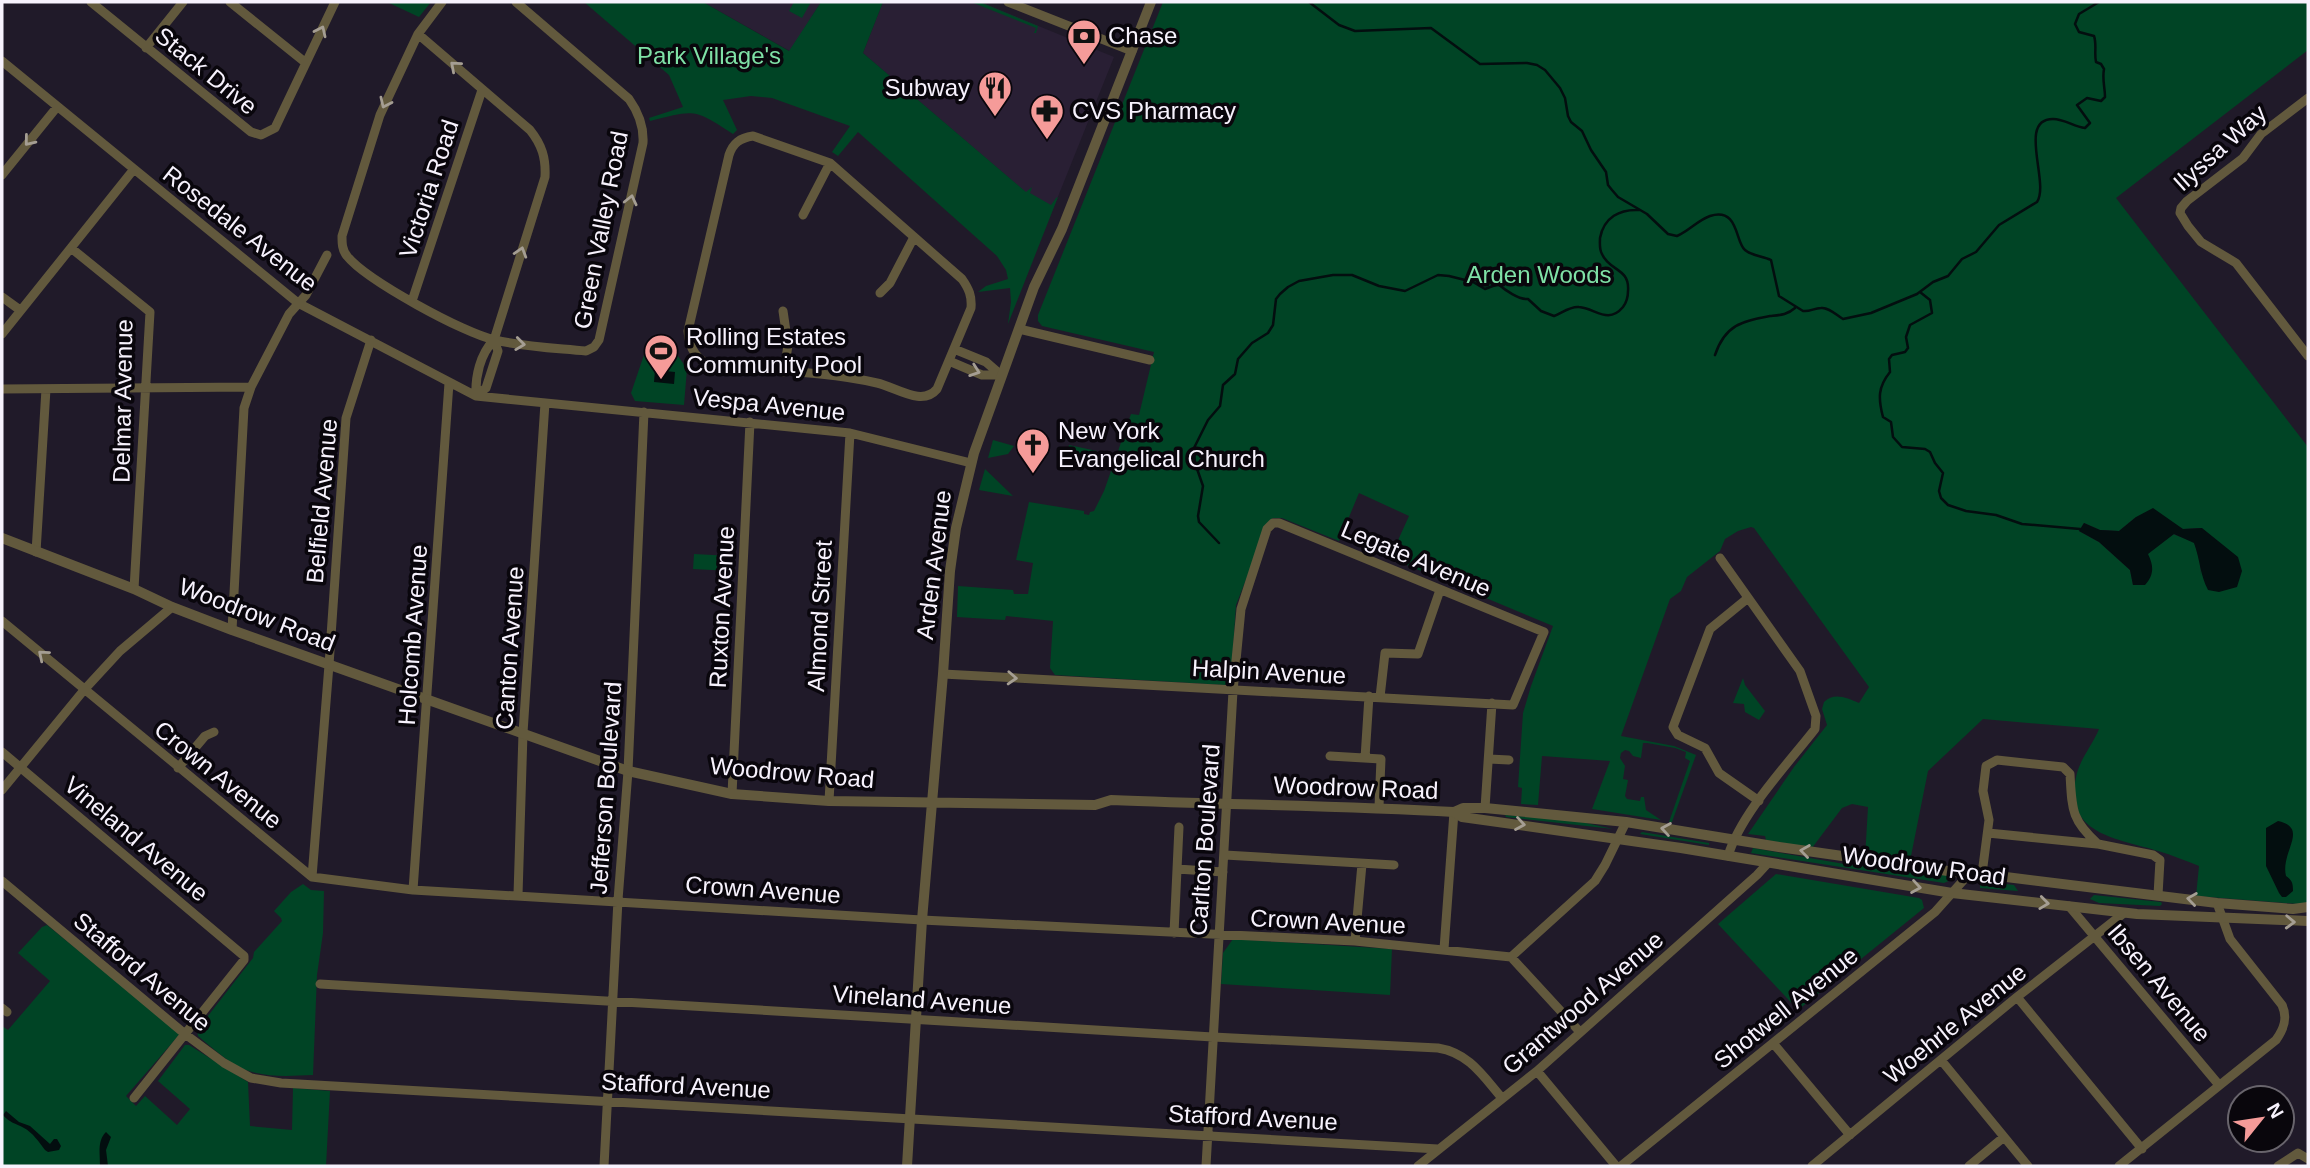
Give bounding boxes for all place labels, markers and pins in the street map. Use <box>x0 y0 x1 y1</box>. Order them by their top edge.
bank icon: Chase <box>1065 17 1103 66</box>
place label: Chase <box>1108 22 1177 49</box>
restaurant icon: Subway <box>976 69 1014 118</box>
place label: Subway <box>885 74 970 101</box>
pharmacy icon: CVS Pharmacy <box>1028 92 1066 141</box>
place label: CVS Pharmacy <box>1072 97 1236 124</box>
place label: Rolling Estates Community Pool <box>686 323 862 378</box>
sports icon: Rolling Estates Community Pool <box>642 332 680 381</box>
place label: New York Evangelical Church <box>1058 417 1265 472</box>
church icon: New York Evangelical Church <box>1014 426 1052 475</box>

